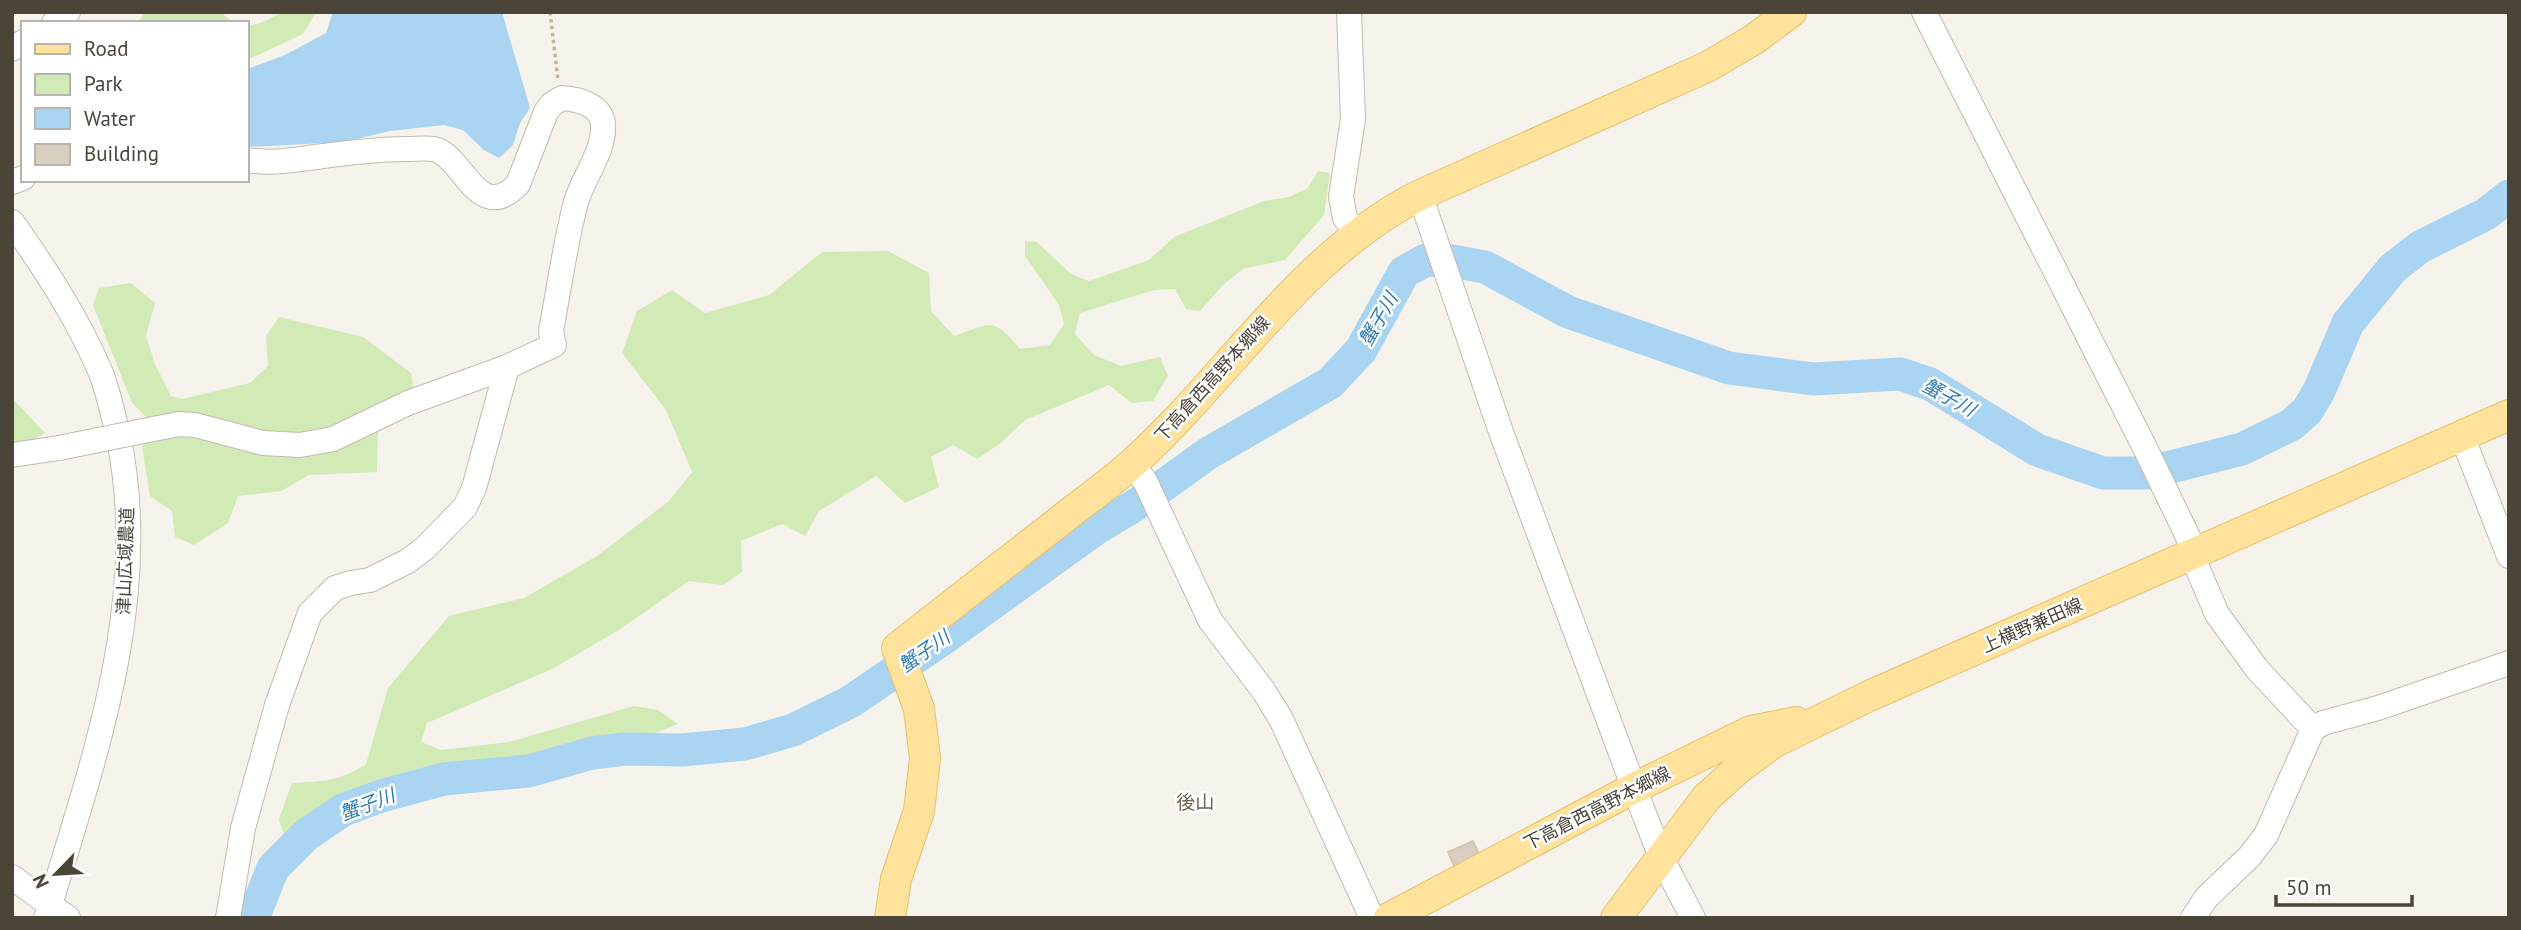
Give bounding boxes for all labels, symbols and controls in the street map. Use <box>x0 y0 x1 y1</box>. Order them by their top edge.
legend <box>21 21 248 182</box>
text: Road <box>84 35 128 62</box>
text: Park <box>84 70 123 97</box>
text: Water <box>84 105 136 132</box>
text: Building <box>84 140 159 167</box>
water label: 蟹子川 <box>1353 287 1404 350</box>
street label: 下高倉西高野本郷線 <box>1149 311 1275 447</box>
water label: 蟹子川 <box>1918 373 1981 422</box>
street label: 津山広域農道 <box>112 507 138 615</box>
street label: 上横野兼田線 <box>1978 593 2086 657</box>
water label: 蟹子川 <box>894 624 956 677</box>
street label: 下高倉西高野本郷線 <box>1520 761 1674 855</box>
water label: 蟹子川 <box>336 782 400 825</box>
district label: 後山 <box>1176 790 1214 814</box>
north arrow <box>21 839 91 909</box>
scale bar <box>2276 864 2412 908</box>
text: N <box>27 870 54 892</box>
text: 50 m <box>2286 874 2332 901</box>

